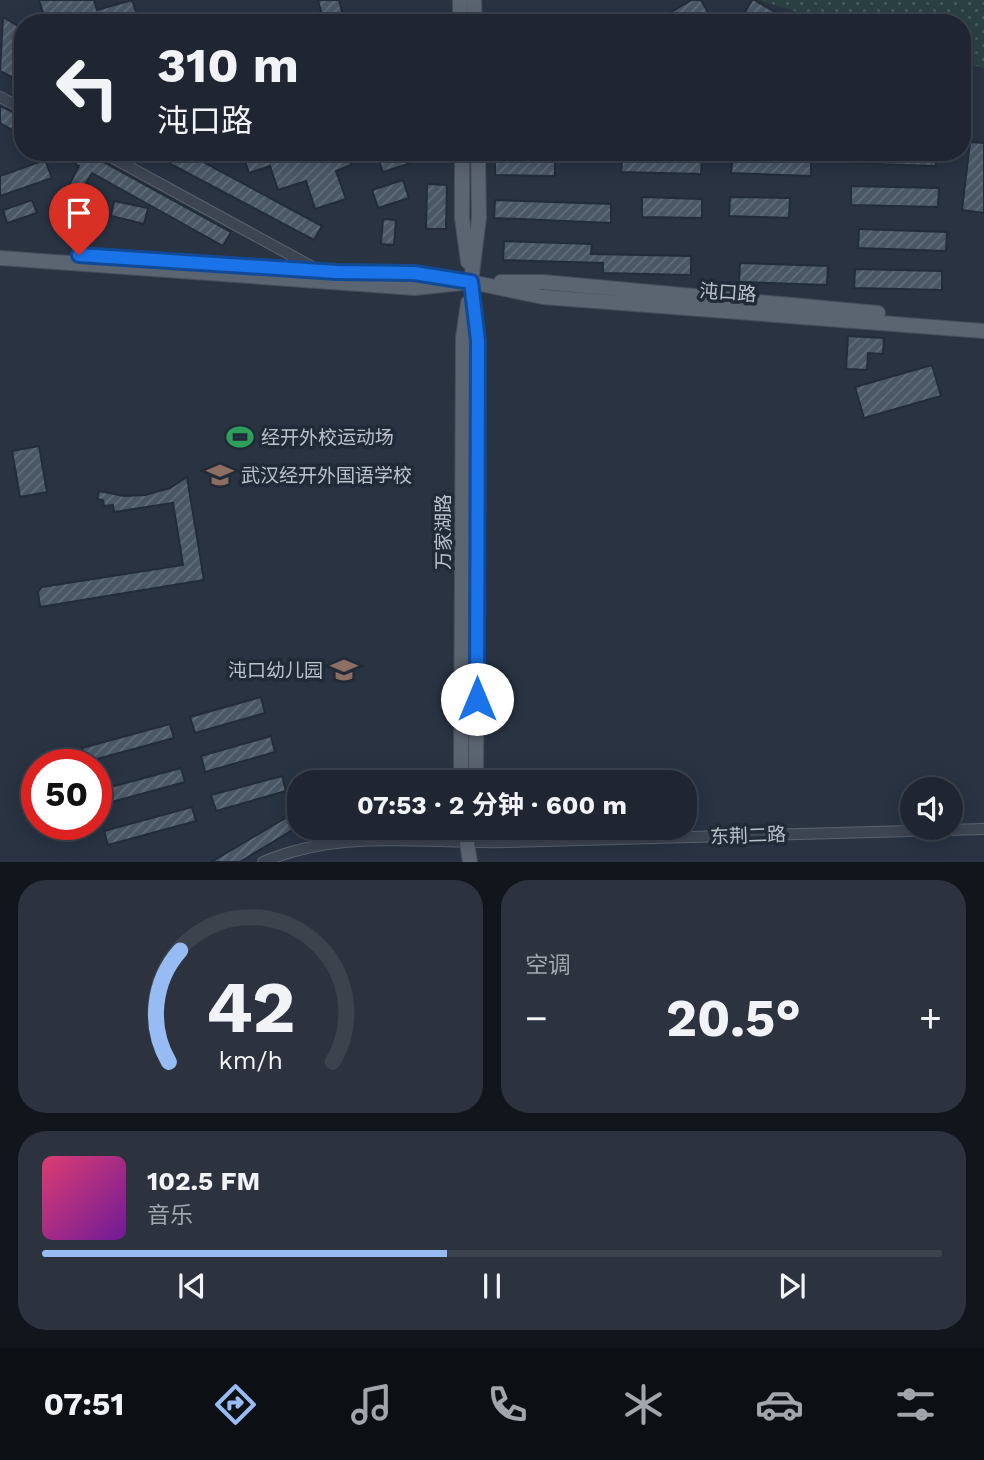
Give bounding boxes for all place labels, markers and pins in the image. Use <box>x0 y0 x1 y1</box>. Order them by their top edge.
pin <box>49 183 109 255</box>
sports icon: 经开外校运动场 <box>225 422 255 452</box>
place label: 经开外校运动场 <box>261 426 394 449</box>
school or university icon: 武汉经开外国语学校 <box>205 460 235 490</box>
place label: 武汉经开外国语学校 <box>241 464 412 487</box>
school or university icon: 沌口幼儿园 <box>329 655 359 685</box>
place label: 沌口幼儿园 <box>228 659 323 682</box>

